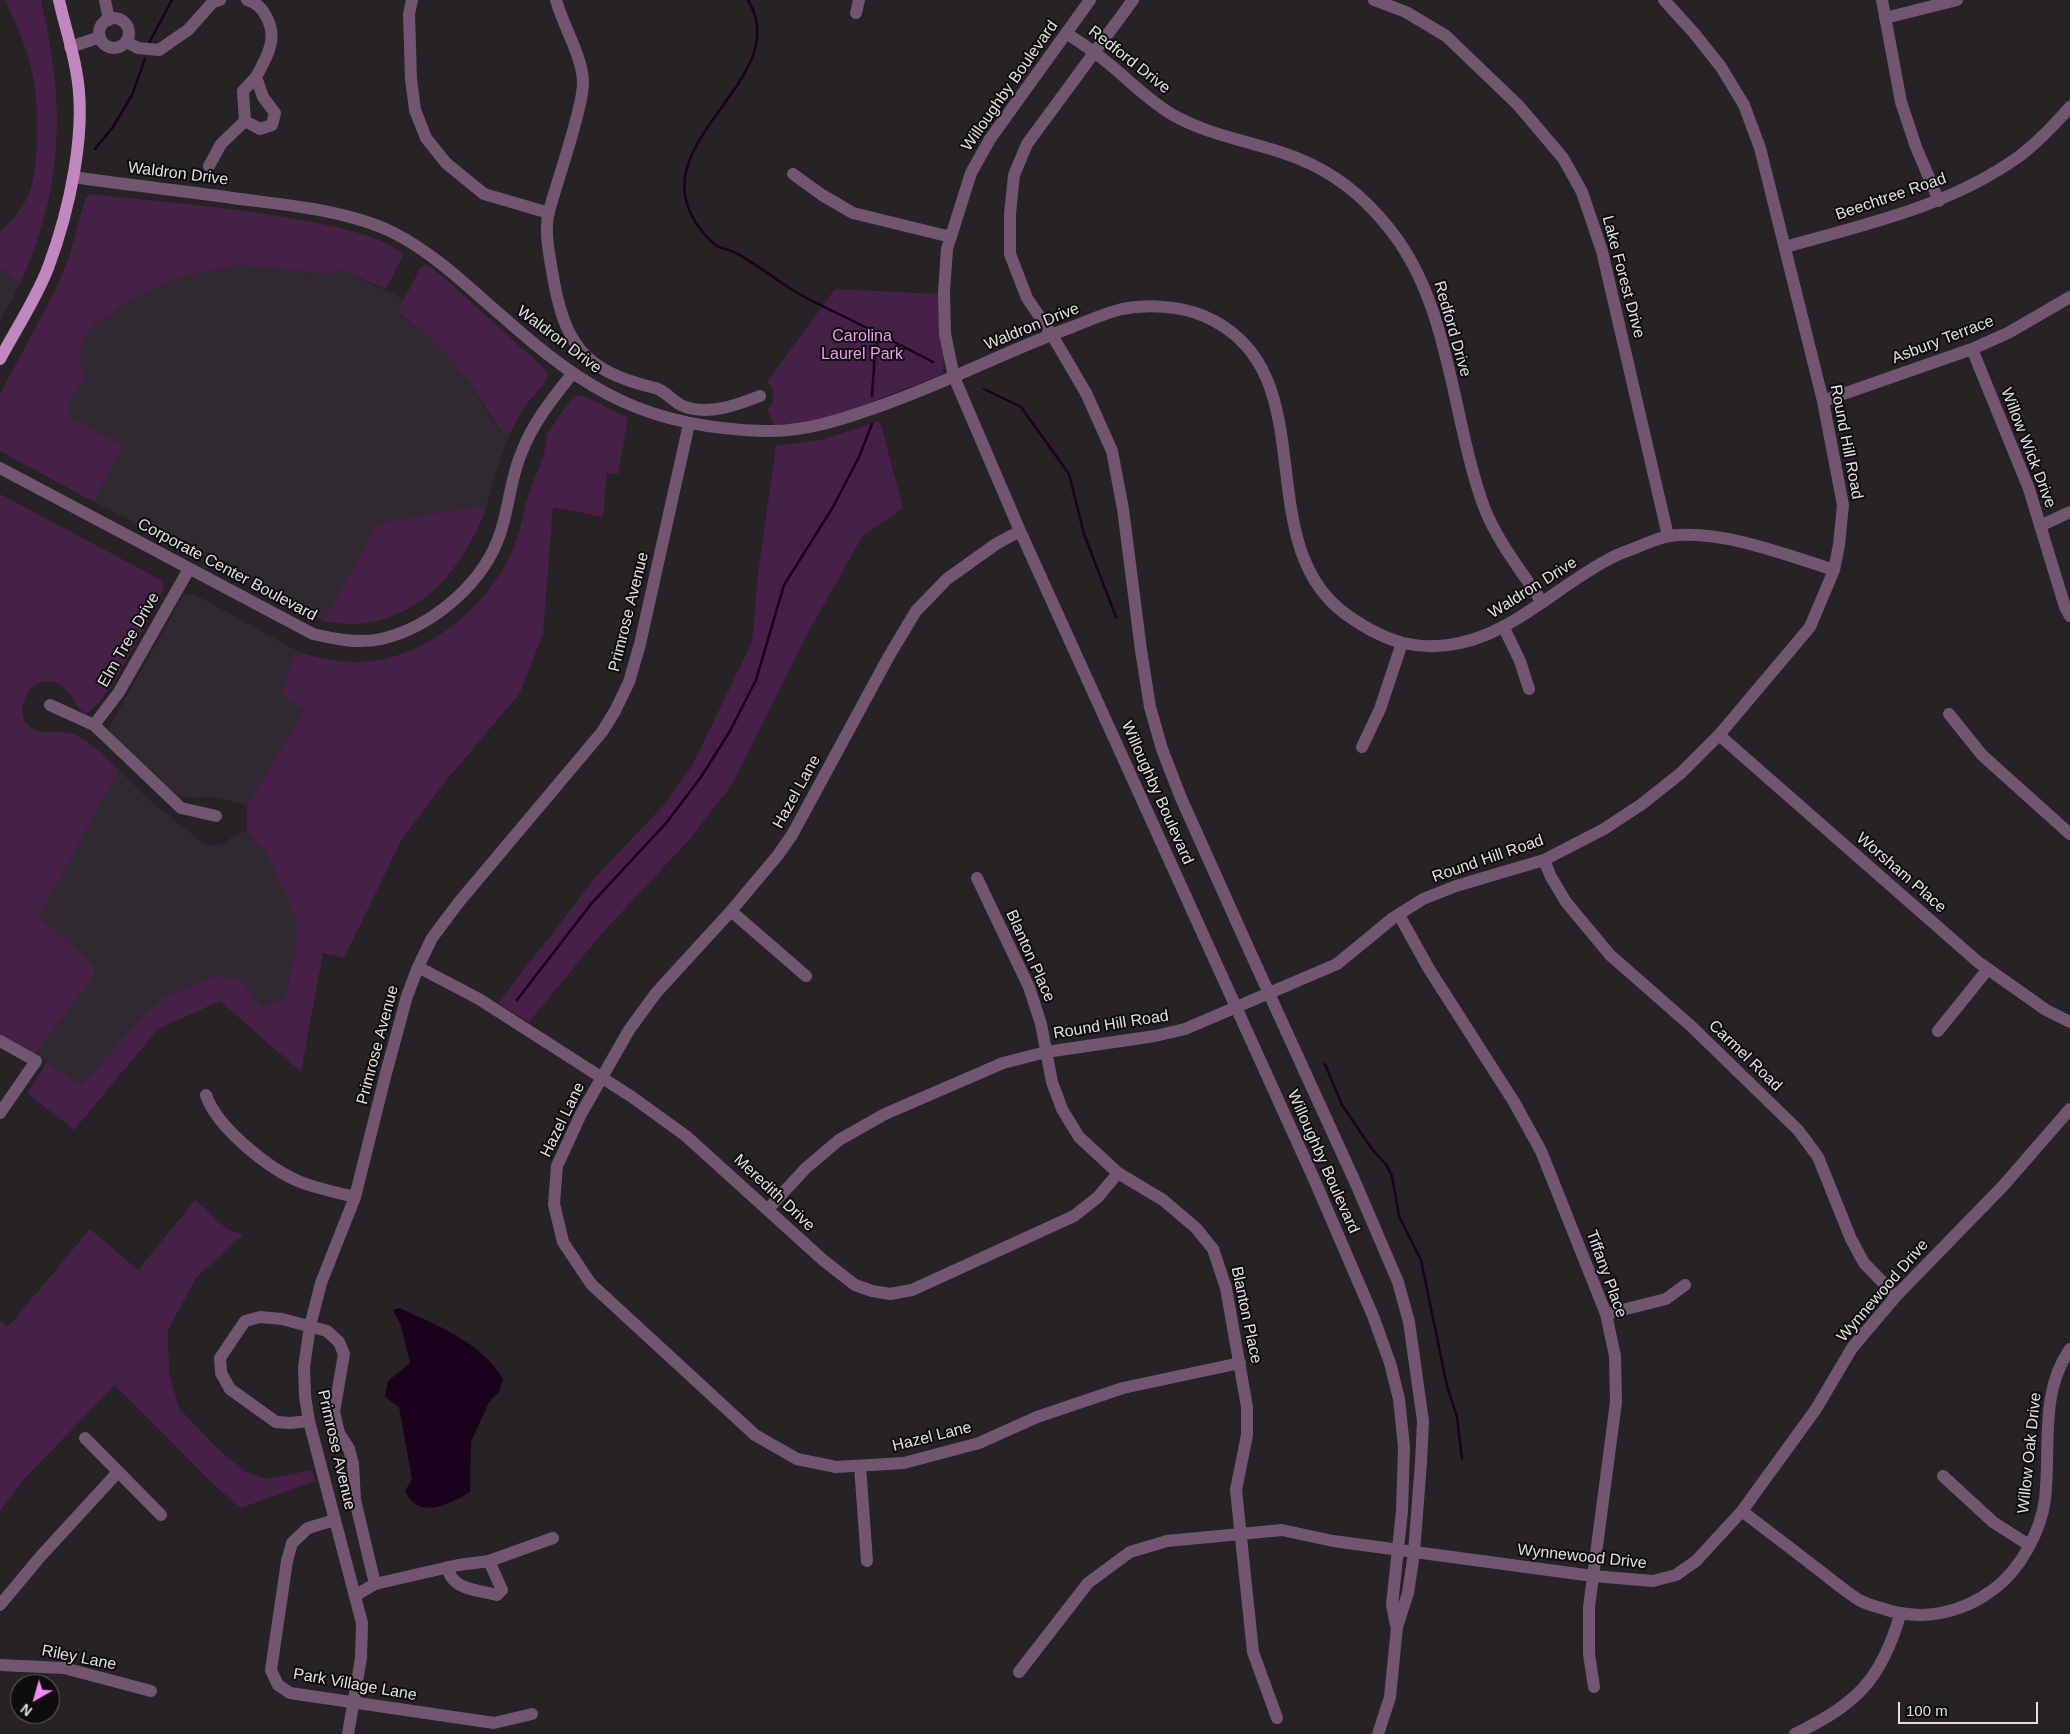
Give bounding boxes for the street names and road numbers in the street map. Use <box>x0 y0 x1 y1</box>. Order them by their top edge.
street label: Willoughby Boulevard <box>958 17 1062 155</box>
street label: Redford Drive <box>1084 22 1174 98</box>
street label: Waldron Drive <box>127 158 229 190</box>
street label: Beechtree Road <box>1833 169 1949 225</box>
street label: Lake Forest Drive <box>1597 214 1649 340</box>
street label: Redford Drive <box>1429 279 1475 379</box>
street label: Waldron Drive <box>982 299 1082 355</box>
street label: Waldron Drive <box>513 302 605 378</box>
street label: Asbury Terrace <box>1889 312 1997 368</box>
street label: Round Hill Road <box>1825 383 1867 501</box>
street label: Willow Wick Drive <box>1996 385 2060 511</box>
street label: Corporate Center Boulevard <box>134 515 320 625</box>
street label: Primrose Avenue <box>605 550 653 674</box>
street label: Waldron Drive <box>1485 553 1581 623</box>
street label: Elm Tree Drive <box>94 589 164 691</box>
street label: Willoughby Boulevard <box>1117 718 1197 868</box>
street label: Hazel Lane <box>769 752 825 832</box>
street label: Worsham Place <box>1852 829 1950 917</box>
street label: Round Hill Road <box>1430 831 1546 887</box>
street label: Blanton Place <box>1001 907 1059 1005</box>
street label: Primrose Avenue <box>353 983 403 1107</box>
street label: Round Hill Road <box>1052 1006 1170 1044</box>
street label: Carmel Road <box>1704 1016 1786 1096</box>
street label: Hazel Lane <box>537 1079 589 1161</box>
street label: Willoughby Boulevard <box>1283 1087 1363 1237</box>
street label: Meredith Drive <box>729 1151 819 1235</box>
street label: Tiffany Place <box>1581 1228 1631 1320</box>
street label: Wynnewood Drive <box>1833 1236 1933 1346</box>
street label: Blanton Place <box>1226 1265 1266 1365</box>
street label: Primrose Avenue <box>313 1388 359 1512</box>
street label: Willow Oak Drive <box>2014 1391 2046 1515</box>
street label: Hazel Lane <box>890 1418 974 1456</box>
street label: Wynnewood Drive <box>1517 1541 1647 1573</box>
street label: Riley Lane <box>40 1641 118 1675</box>
street label: Park Village Lane <box>292 1665 418 1705</box>

